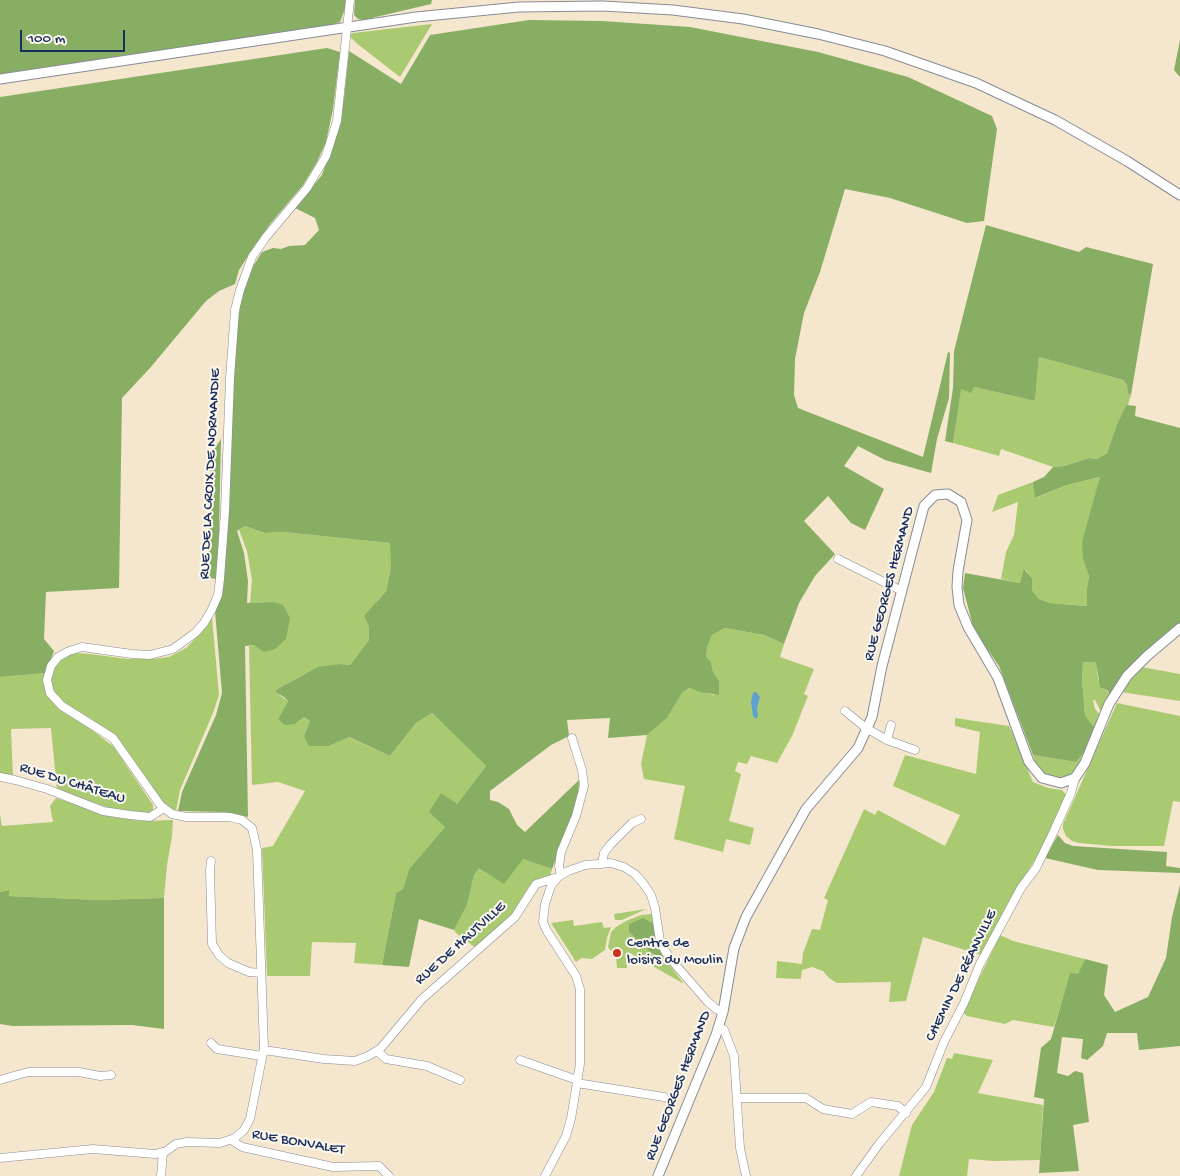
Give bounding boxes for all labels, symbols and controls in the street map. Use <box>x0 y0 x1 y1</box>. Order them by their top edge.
scale bar <box>22 20 128 52</box>
text: 100 m <box>28 30 65 48</box>
street label: RUE DE LA CROIX DE NORMANDIE <box>196 368 226 580</box>
street label: RUE GEORGES HERMAND <box>861 505 919 663</box>
street label: RUE DU CHÂTEAU <box>17 759 127 809</box>
street label: RUE DE HAUTVILLE <box>412 898 510 990</box>
street label: CHEMIN DE RÉANVILLE <box>922 907 1002 1045</box>
place label: Centre de loisirs du Moulin <box>627 935 723 970</box>
marker: Centre de loisirs du Moulin <box>611 947 623 959</box>
street label: RUE GEORGES HERMAND <box>642 1009 716 1163</box>
street label: RUE BONVALET <box>250 1126 346 1160</box>

